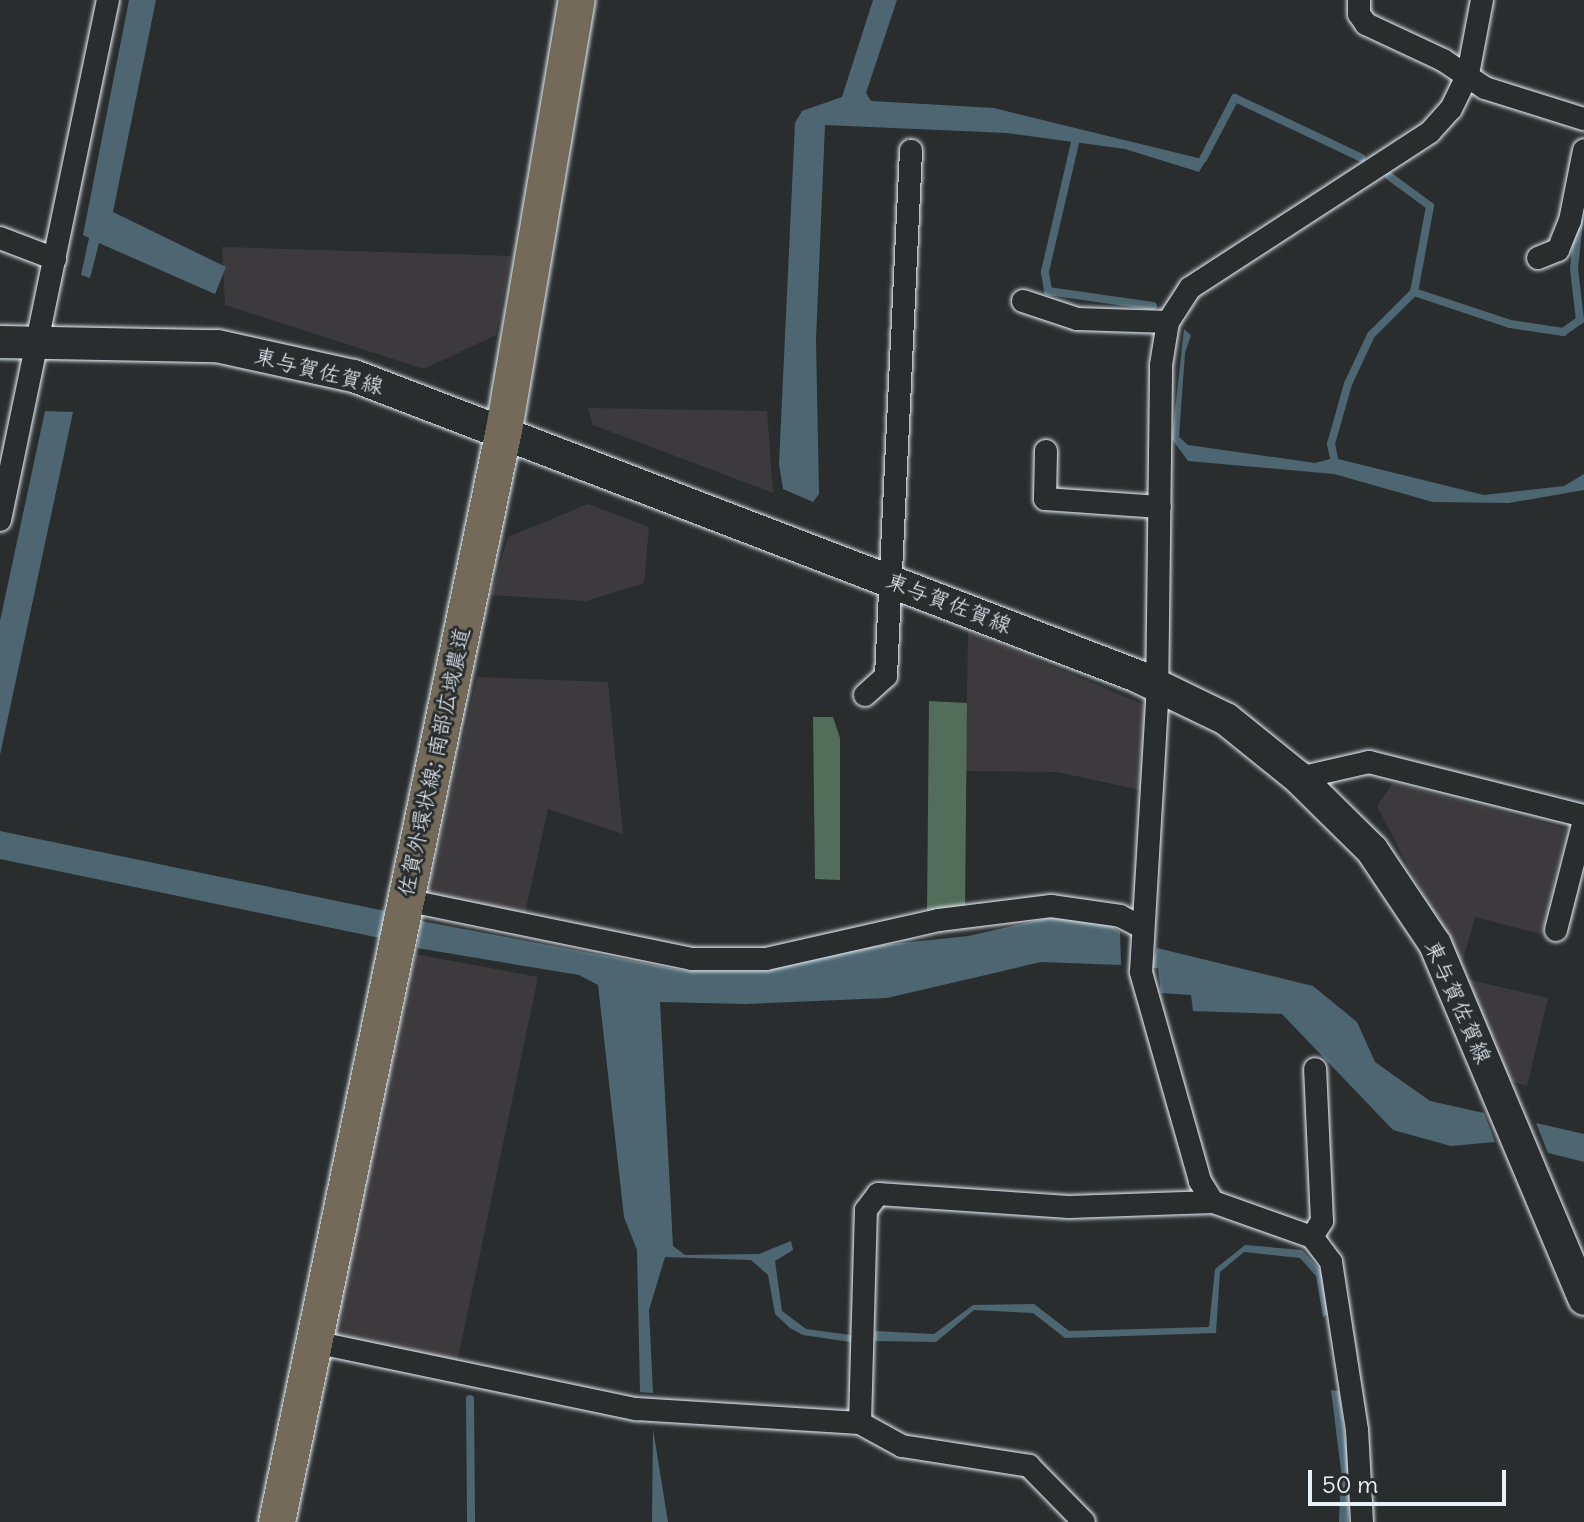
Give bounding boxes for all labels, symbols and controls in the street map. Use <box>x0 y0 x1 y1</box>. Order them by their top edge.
street label: 東与賀佐賀線 <box>252 342 386 400</box>
street label: 東与賀佐賀線 <box>883 567 1015 639</box>
street label: 佐賀外環状線; 南部広域農道 <box>393 625 475 899</box>
street label: 東与賀佐賀線 <box>1419 936 1497 1068</box>
scale bar <box>1312 1454 1510 1504</box>
text: 50 m <box>1322 1469 1378 1499</box>

